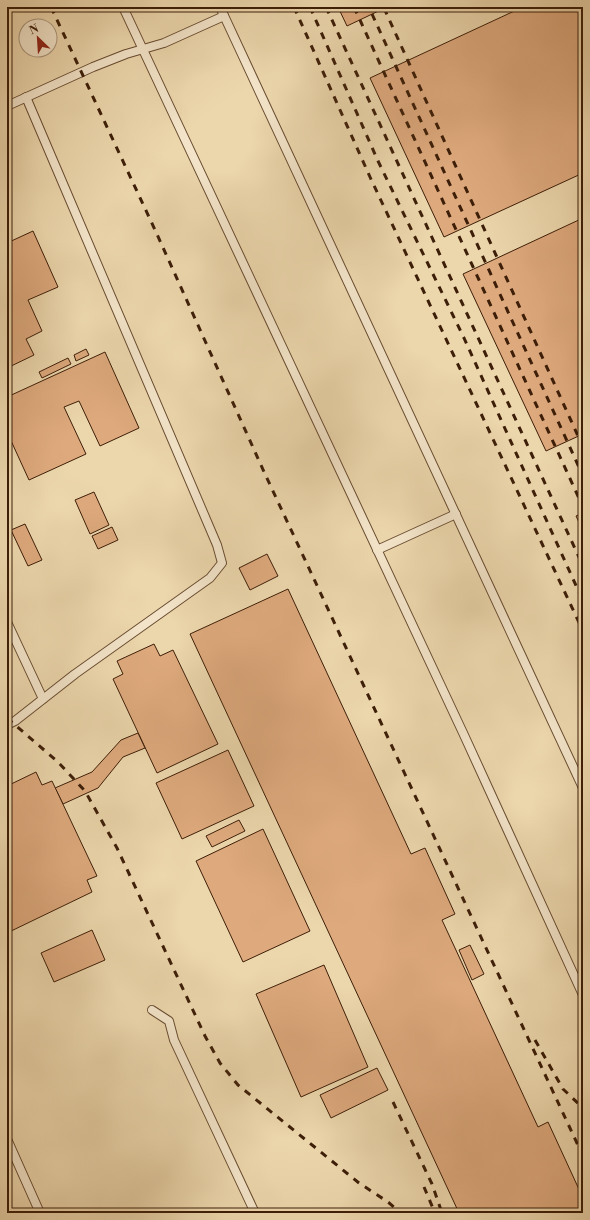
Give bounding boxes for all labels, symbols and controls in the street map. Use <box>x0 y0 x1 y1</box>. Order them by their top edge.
north arrow <box>18 18 58 58</box>
text: N <box>27 22 41 38</box>

